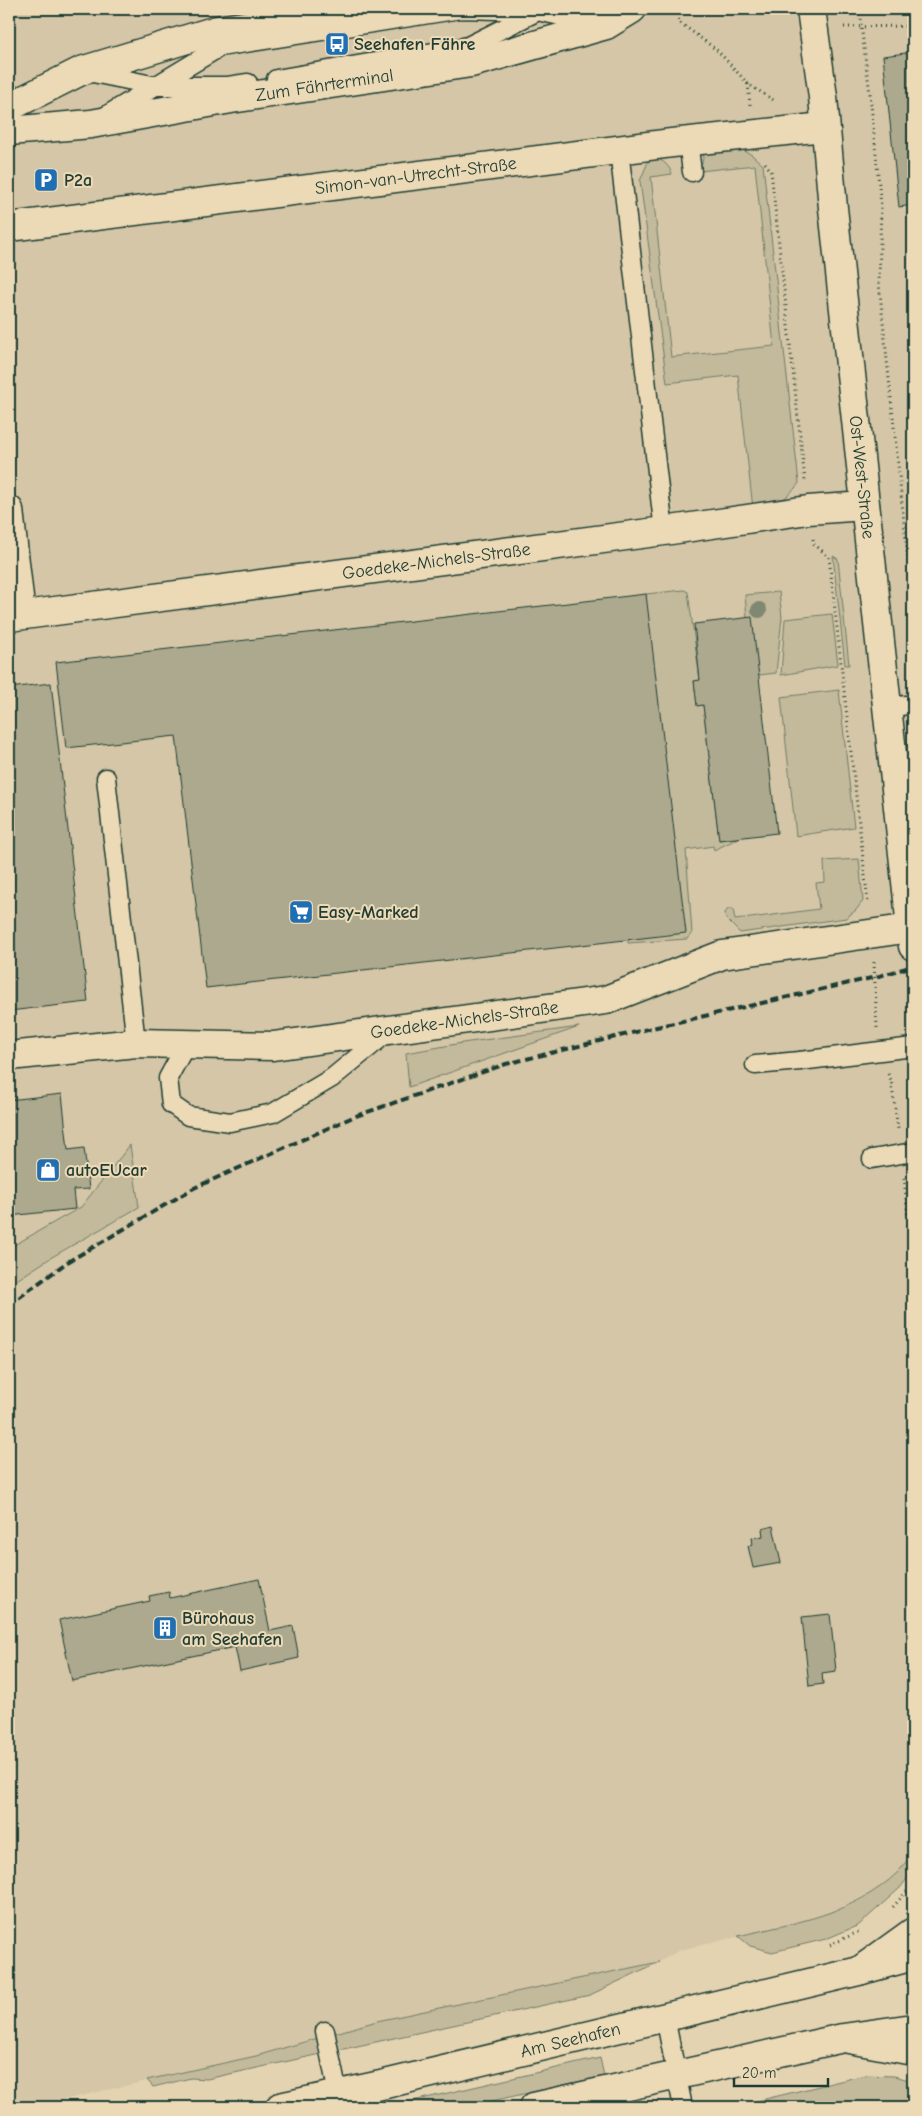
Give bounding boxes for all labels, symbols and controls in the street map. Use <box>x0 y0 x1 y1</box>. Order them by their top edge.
bus stop icon: Seehafen Fähre <box>324 31 350 57</box>
place label: Seehafen Fähre <box>354 34 475 55</box>
street label: Zum Fährterminal <box>254 64 395 106</box>
street label: Simon-van-Utrecht-Straße <box>314 152 518 199</box>
parking icon: P2a <box>33 167 59 193</box>
place label: P2a <box>64 170 92 191</box>
street label: Ost-West-Straße <box>845 414 879 540</box>
street label: Goedeke-Michels-Straße <box>341 538 532 584</box>
supermarket icon: Easy-Marked <box>288 899 314 925</box>
place label: Easy-Marked <box>318 902 419 923</box>
street label: Goedeke-Michels-Straße <box>369 996 560 1043</box>
shop icon: autoEUcar <box>35 1157 61 1183</box>
place label: autoEUcar <box>66 1160 148 1181</box>
place label: Bürohaus am Seehafen <box>182 1608 282 1650</box>
building icon: Bürohaus am Seehafen <box>152 1615 178 1641</box>
street label: Am Seehafen <box>518 2018 622 2062</box>
scale bar <box>734 2056 828 2088</box>
text: 20 m <box>742 2064 776 2082</box>

